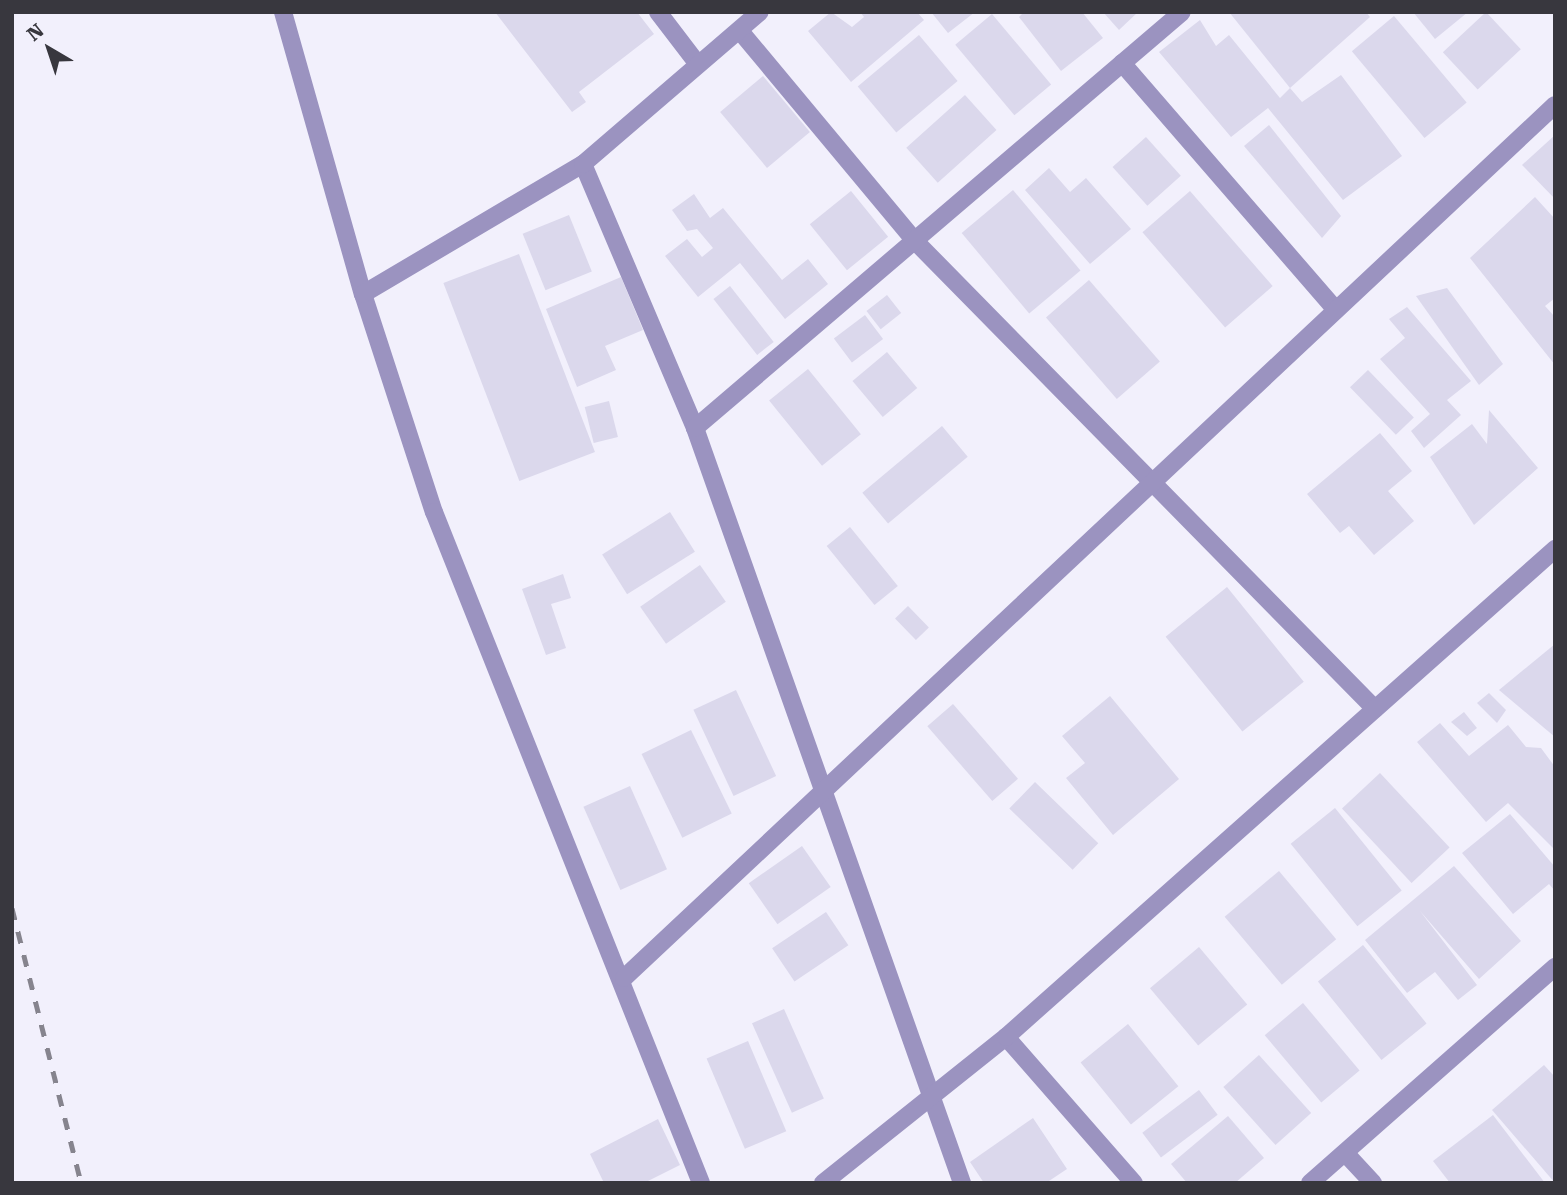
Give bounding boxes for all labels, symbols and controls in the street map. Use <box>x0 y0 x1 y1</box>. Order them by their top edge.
north arrow <box>14 14 84 84</box>
text: N <box>23 19 48 46</box>

